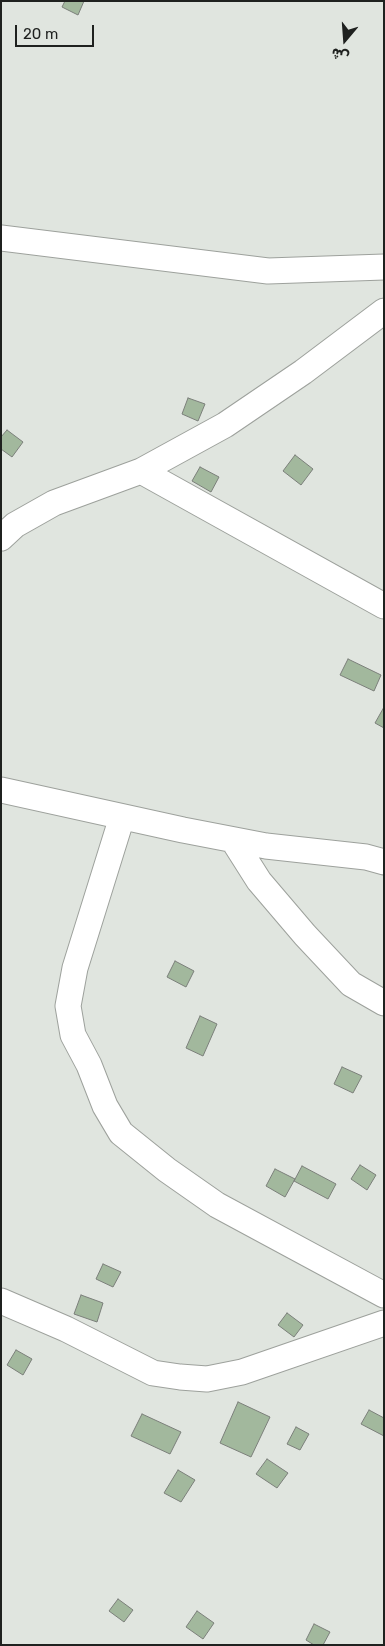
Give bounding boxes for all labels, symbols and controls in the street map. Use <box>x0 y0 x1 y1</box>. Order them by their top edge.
scale bar <box>18 15 96 47</box>
north arrow <box>320 15 370 65</box>
text: 20 m <box>23 25 58 43</box>
text: ش <box>329 44 351 66</box>

